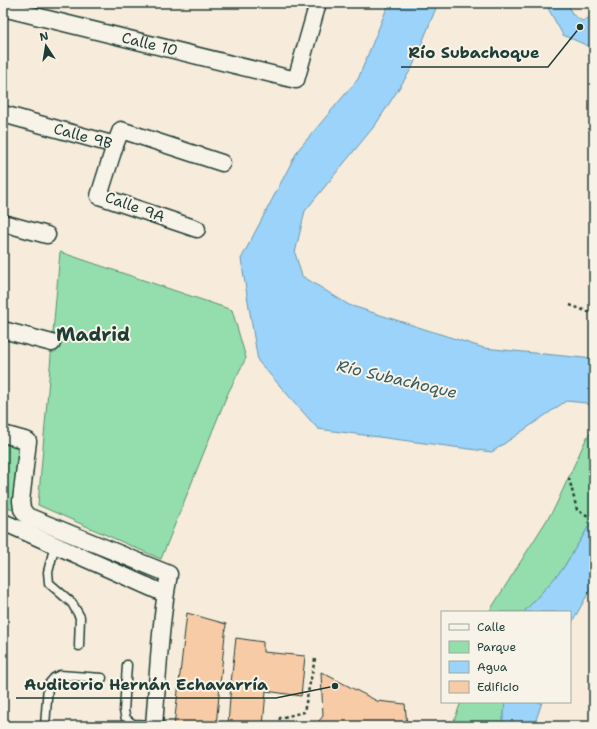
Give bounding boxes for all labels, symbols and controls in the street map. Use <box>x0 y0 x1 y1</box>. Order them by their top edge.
north arrow <box>26 26 66 66</box>
street label: Calle 10 <box>119 27 180 61</box>
text: N <box>38 28 50 45</box>
callout: Río Subachoque <box>401 39 548 67</box>
text: Río Subachoque <box>408 42 540 63</box>
street label: Calle 9B <box>51 118 115 154</box>
street label: Calle 9A <box>102 187 168 227</box>
district label: Madrid <box>56 322 130 347</box>
water label: Río Subachoque <box>335 355 459 403</box>
legend <box>441 611 571 703</box>
text: Calle <box>477 619 506 635</box>
text: Parque <box>477 639 516 655</box>
text: Agua <box>477 659 508 675</box>
callout: Auditorio Hernán Echavarría <box>16 670 276 698</box>
text: Auditorio Hernán Echavarría <box>24 674 268 695</box>
text: Edificio <box>477 679 519 695</box>

